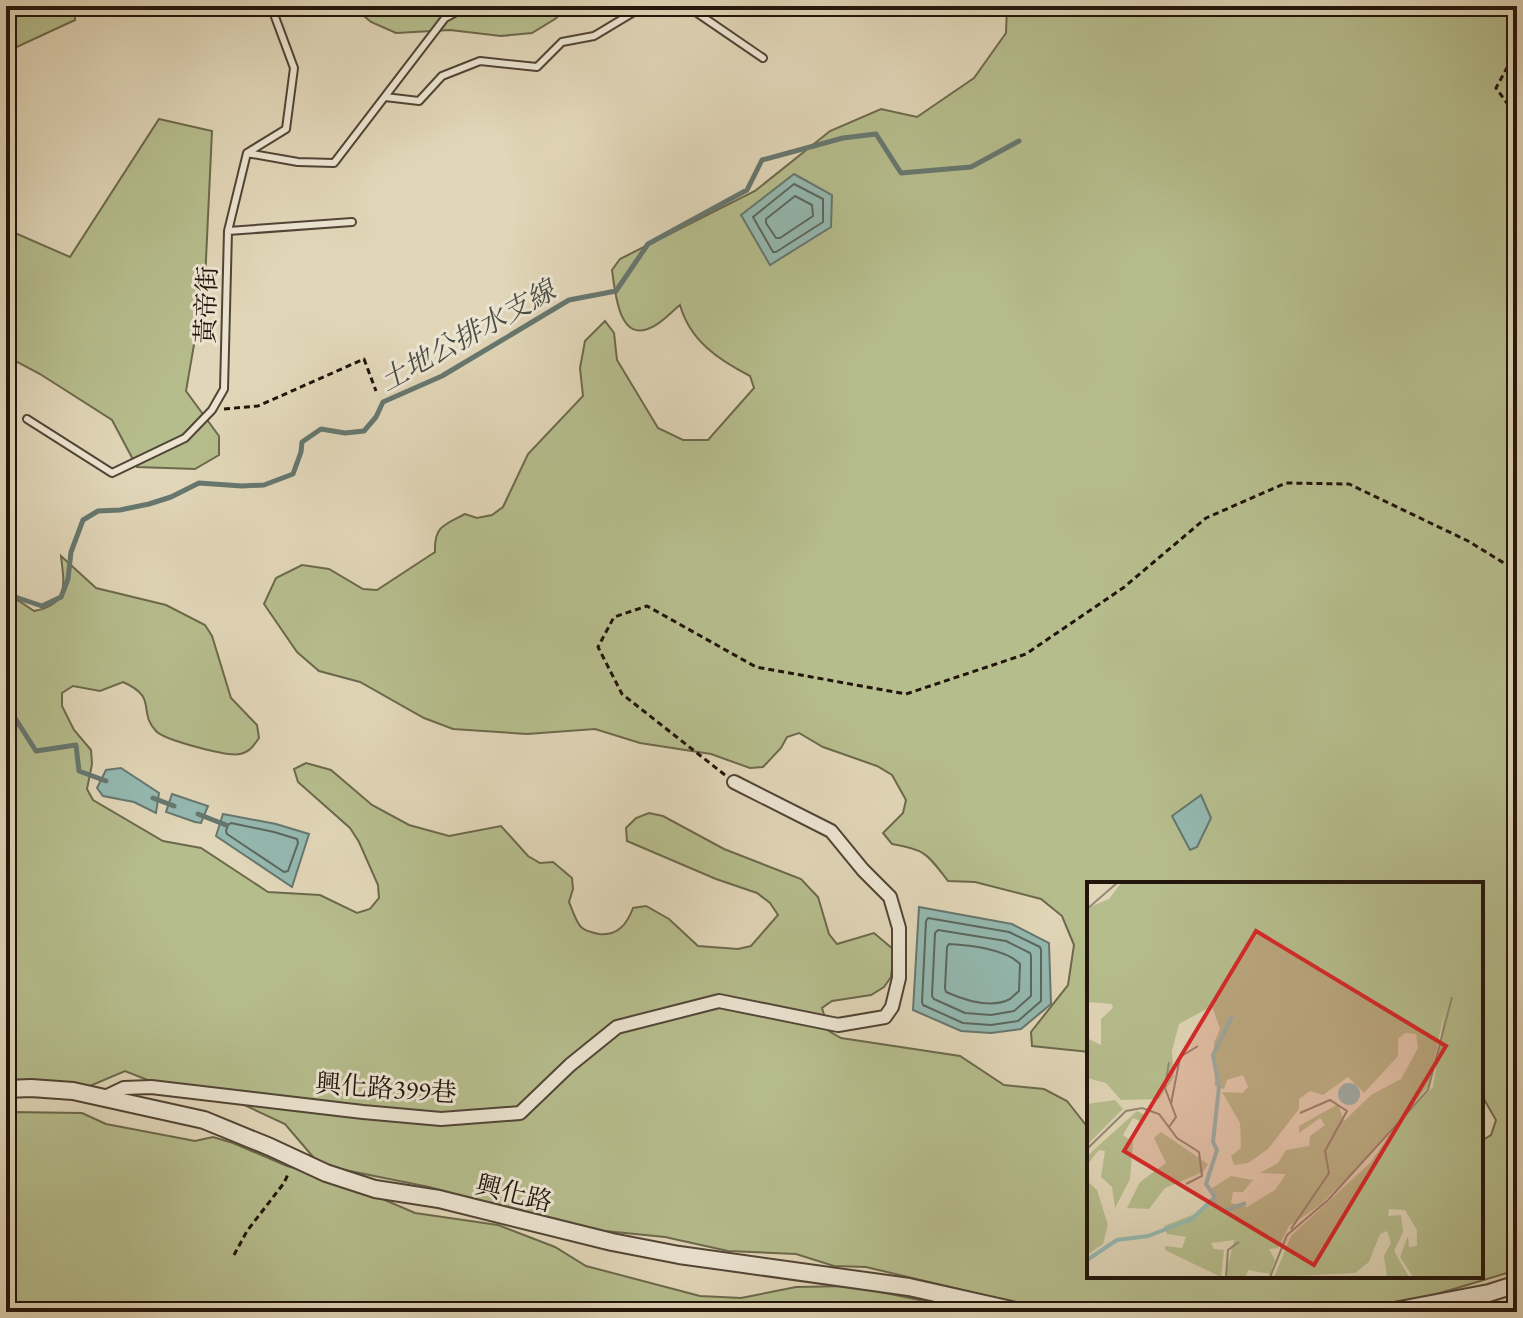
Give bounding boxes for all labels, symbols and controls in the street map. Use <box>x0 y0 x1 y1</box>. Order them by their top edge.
street label: 黃帝街 <box>188 265 224 345</box>
water label: 土地公排水支線 <box>373 270 564 398</box>
inset map <box>1087 882 1483 1278</box>
street label: 興化路399巷 <box>314 1066 458 1110</box>
street label: 興化路 <box>472 1167 556 1219</box>

